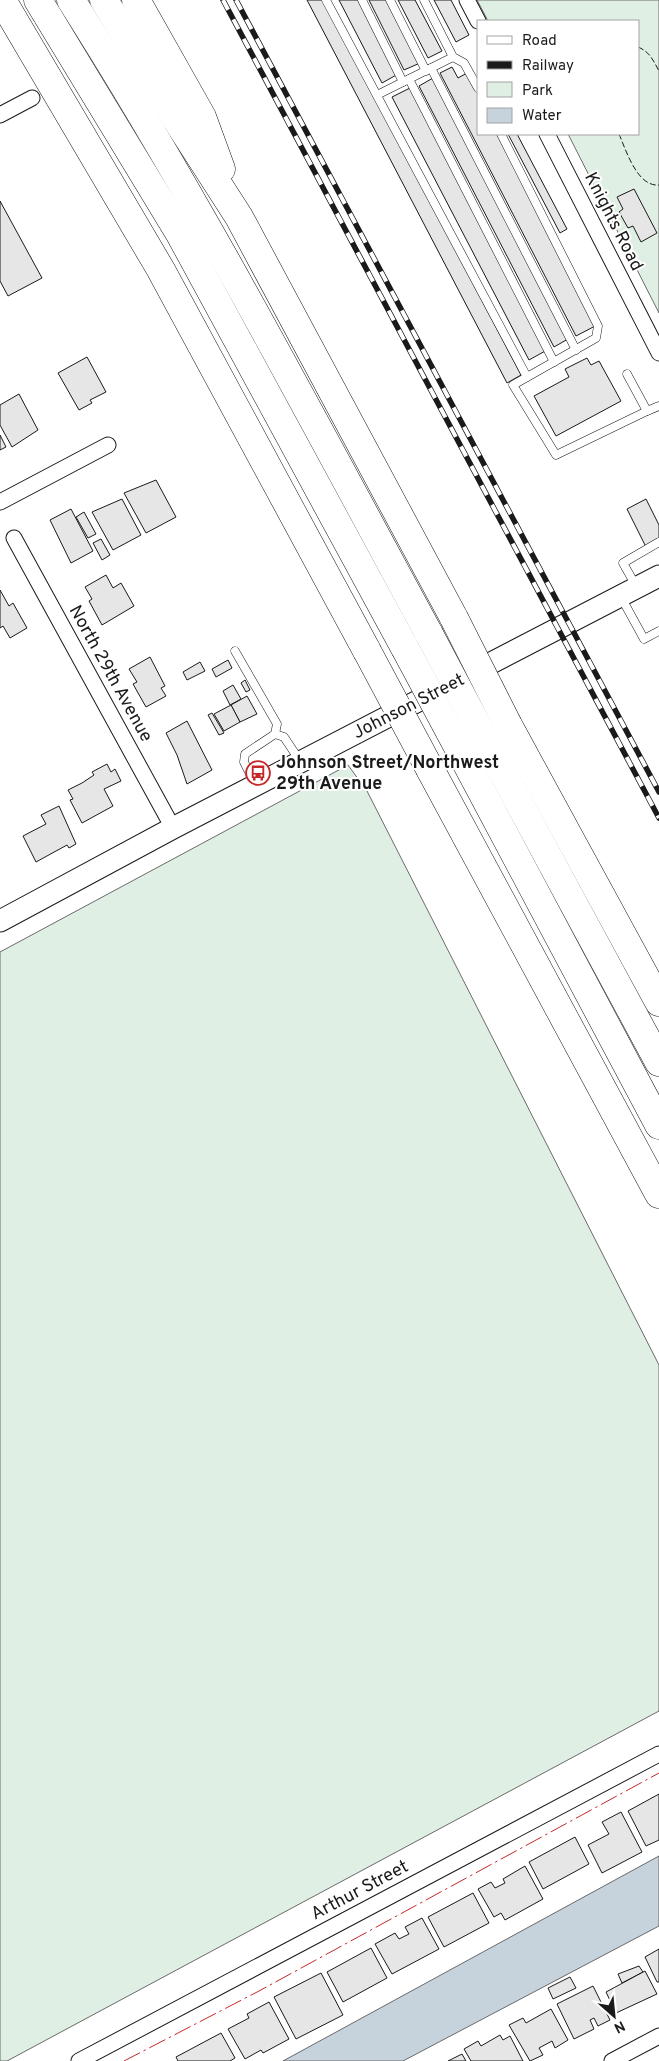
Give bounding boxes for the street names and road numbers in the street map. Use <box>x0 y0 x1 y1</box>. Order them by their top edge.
street label: Knights Road <box>578 169 648 275</box>
street label: North 29th Avenue <box>63 602 157 746</box>
street label: Johnson Street <box>349 669 469 745</box>
street label: Arthur Street <box>307 1856 413 1926</box>

